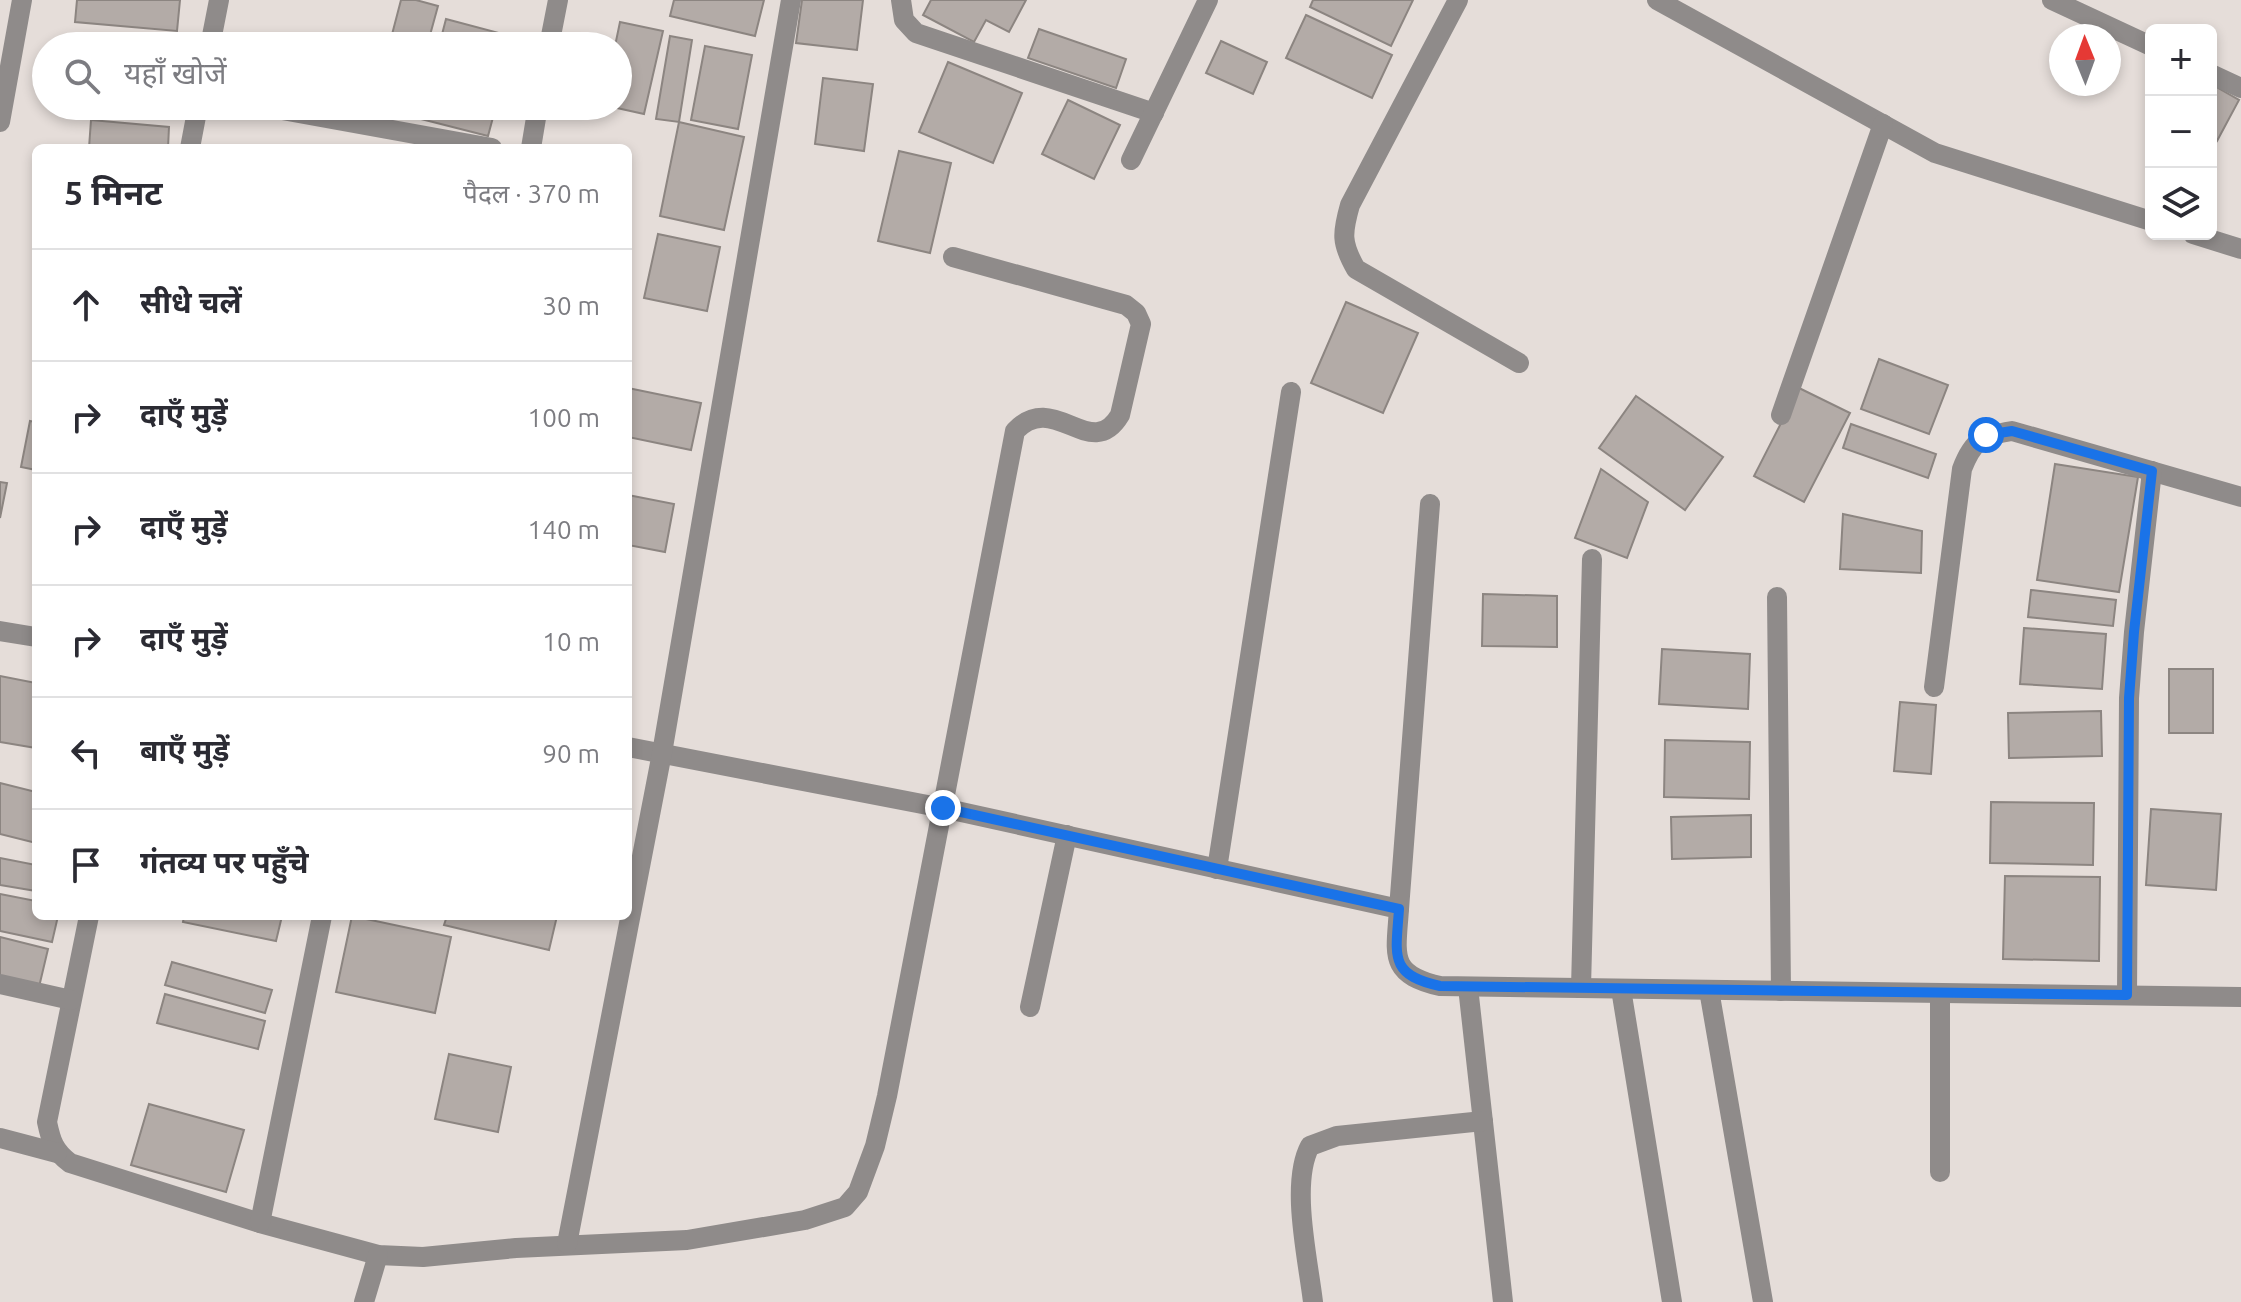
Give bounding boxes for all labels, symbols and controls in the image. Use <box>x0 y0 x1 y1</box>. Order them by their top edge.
north arrow <box>2049 24 2121 96</box>
map controls <box>2145 24 2217 240</box>
button: + <box>2145 24 2217 96</box>
search box <box>32 32 632 120</box>
icon: search <box>60 54 104 98</box>
text: यहाँ खोजें <box>124 56 227 90</box>
button: − <box>2145 96 2217 168</box>
button: layers <box>2145 168 2217 240</box>
text: 5 मिनट <box>64 173 163 211</box>
text: पैदल · 370 m <box>463 179 600 208</box>
icon: ahead <box>64 283 108 327</box>
text: सीधे चलें <box>140 285 242 319</box>
text: 30 m <box>542 291 600 320</box>
icon: right <box>64 395 108 439</box>
text: दाएँ मुड़ें <box>140 397 228 431</box>
text: 100 m <box>528 403 600 432</box>
route start <box>1968 417 2004 453</box>
icon: right <box>64 507 108 551</box>
text: दाएँ मुड़ें <box>140 509 228 543</box>
text: 140 m <box>528 515 600 544</box>
icon: right <box>64 619 108 663</box>
text: दाएँ मुड़ें <box>140 621 228 655</box>
text: 10 m <box>542 627 600 656</box>
icon: left <box>64 731 108 775</box>
text: बाएँ मुड़ें <box>140 733 229 767</box>
text: 90 m <box>542 739 600 768</box>
route end <box>925 790 961 826</box>
icon: arrive <box>64 843 108 887</box>
text: गंतव्य पर पहुँचे <box>140 845 308 879</box>

